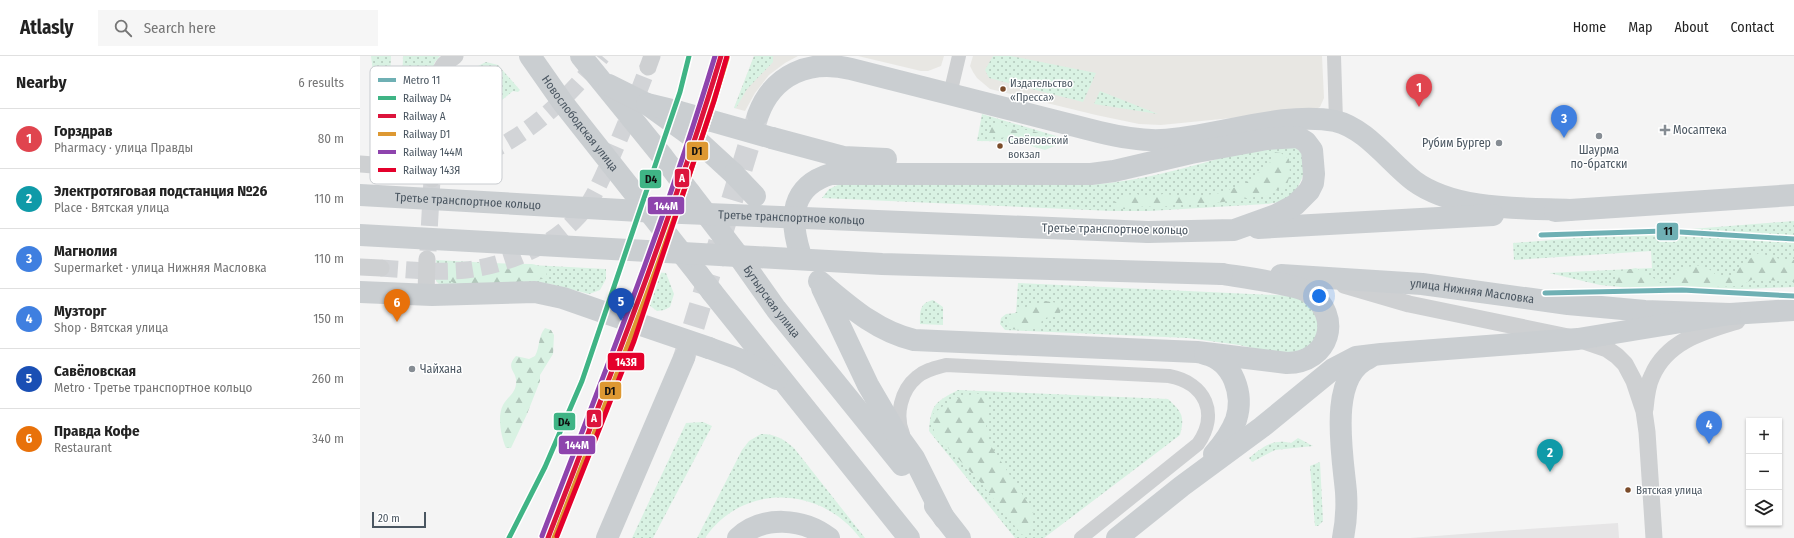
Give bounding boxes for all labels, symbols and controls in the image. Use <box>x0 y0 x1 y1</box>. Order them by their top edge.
search box <box>98 10 378 46</box>
text: Atlasly <box>20 16 74 39</box>
icon: search <box>112 17 134 39</box>
text: Search here <box>144 19 216 37</box>
text: Home <box>1573 19 1606 36</box>
text: Map <box>1628 19 1652 36</box>
text: About <box>1674 19 1709 36</box>
text: Contact <box>1731 19 1774 36</box>
legend <box>370 66 502 184</box>
text: Nearby <box>16 72 67 93</box>
street label: Новослободская улица <box>539 73 621 174</box>
text: Metro 11 <box>403 74 440 87</box>
pin: 1 <box>1406 74 1432 107</box>
text: 6 results <box>298 75 344 90</box>
place label: Издательство «Пресса» <box>1010 77 1073 104</box>
marker: Издательство «Пресса» <box>998 84 1008 94</box>
text: Railway D4 <box>403 92 452 105</box>
pin: 3 <box>1551 105 1577 138</box>
text: Railway A <box>403 110 446 123</box>
text: Горздрав <box>54 122 113 140</box>
place label: Мосаптека <box>1673 123 1727 137</box>
marker: Мосаптека <box>1660 125 1670 135</box>
text: Railway D1 <box>403 128 450 141</box>
text: 1 <box>26 131 32 146</box>
text: 80 m <box>318 131 344 146</box>
marker: Шаурма по-братски <box>1594 131 1604 141</box>
place label: Савёловский вокзал <box>1008 134 1068 161</box>
place label: Рубим Бургер <box>1422 136 1491 150</box>
marker: Рубим Бургер <box>1494 138 1504 148</box>
text: Pharmacy · улица Правды <box>54 140 193 155</box>
line badge: D1 <box>686 141 709 161</box>
marker: Савёловский вокзал <box>995 141 1005 151</box>
place label: Шаурма по-братски <box>1570 143 1628 171</box>
text: D1 <box>691 145 703 158</box>
text: Railway 144М <box>403 146 463 159</box>
text: Railway 143Я <box>403 164 460 177</box>
line badge: A <box>674 168 690 188</box>
line badge: D4 <box>639 169 662 189</box>
text: A <box>678 172 686 185</box>
text: D4 <box>645 173 657 186</box>
text: Электротяговая подстанция №26 <box>54 182 267 200</box>
street label: Третье транспортное кольцо <box>394 190 541 212</box>
text: 2 <box>26 191 32 206</box>
text: 110 m <box>314 191 344 206</box>
line badge: 144М <box>647 196 685 215</box>
text: Place · Вятская улица <box>54 200 169 215</box>
text: 144М <box>654 200 678 213</box>
street label: Третье транспортное кольцо <box>718 207 865 227</box>
street label: Третье транспортное кольцо <box>1042 221 1188 237</box>
line badge: 11 <box>1656 222 1679 241</box>
text: 11 <box>1663 225 1673 238</box>
text: Магнолия <box>54 242 117 260</box>
text: 3 <box>26 251 32 266</box>
text: 110 m <box>314 251 344 266</box>
text: Supermarket · улица Нижняя Масловка <box>54 260 267 275</box>
street label: Бутырская улица <box>740 263 803 340</box>
street label: улица Нижняя Масловка <box>1410 276 1535 306</box>
your location <box>1309 286 1329 306</box>
pin: 5 <box>608 288 634 321</box>
pin: 6 <box>384 289 410 322</box>
text: Музторг <box>54 302 106 320</box>
text: 4 <box>26 311 32 326</box>
text: 150 m <box>313 311 344 326</box>
text: Shop · Вятская улица <box>54 320 168 335</box>
line badge: 143Я <box>607 352 645 371</box>
text: 143Я <box>615 356 637 369</box>
text: Савёловская <box>54 362 136 380</box>
place label: Чайхана <box>420 362 462 376</box>
marker: Чайхана <box>407 364 417 374</box>
text: 5 <box>26 371 32 386</box>
text: 260 m <box>312 371 344 386</box>
text: Metro · Третье транспортное кольцо <box>54 380 252 395</box>
line badge: D1 <box>599 381 622 400</box>
text: D1 <box>604 385 616 398</box>
line badge: A <box>586 409 602 428</box>
pin: 4 <box>1696 411 1722 444</box>
line badge: D4 <box>553 412 576 431</box>
text: A <box>590 412 598 425</box>
text: D4 <box>558 416 570 429</box>
map controls <box>1746 418 1782 526</box>
button: + <box>1746 418 1782 454</box>
text: Правда Кофе <box>54 422 140 440</box>
text: 6 <box>26 431 32 446</box>
text: 340 m <box>312 431 344 446</box>
line badge: 144М <box>558 435 596 455</box>
text: 144М <box>565 439 589 452</box>
pin: 2 <box>1537 439 1563 472</box>
text: Restaurant <box>54 440 112 455</box>
button: − <box>1746 454 1782 490</box>
place label: Вятская улица <box>1636 484 1702 497</box>
marker: Вятская улица <box>1623 485 1633 495</box>
button: layers <box>1746 490 1782 526</box>
scale bar <box>372 510 426 529</box>
text: 20 m <box>378 512 400 525</box>

